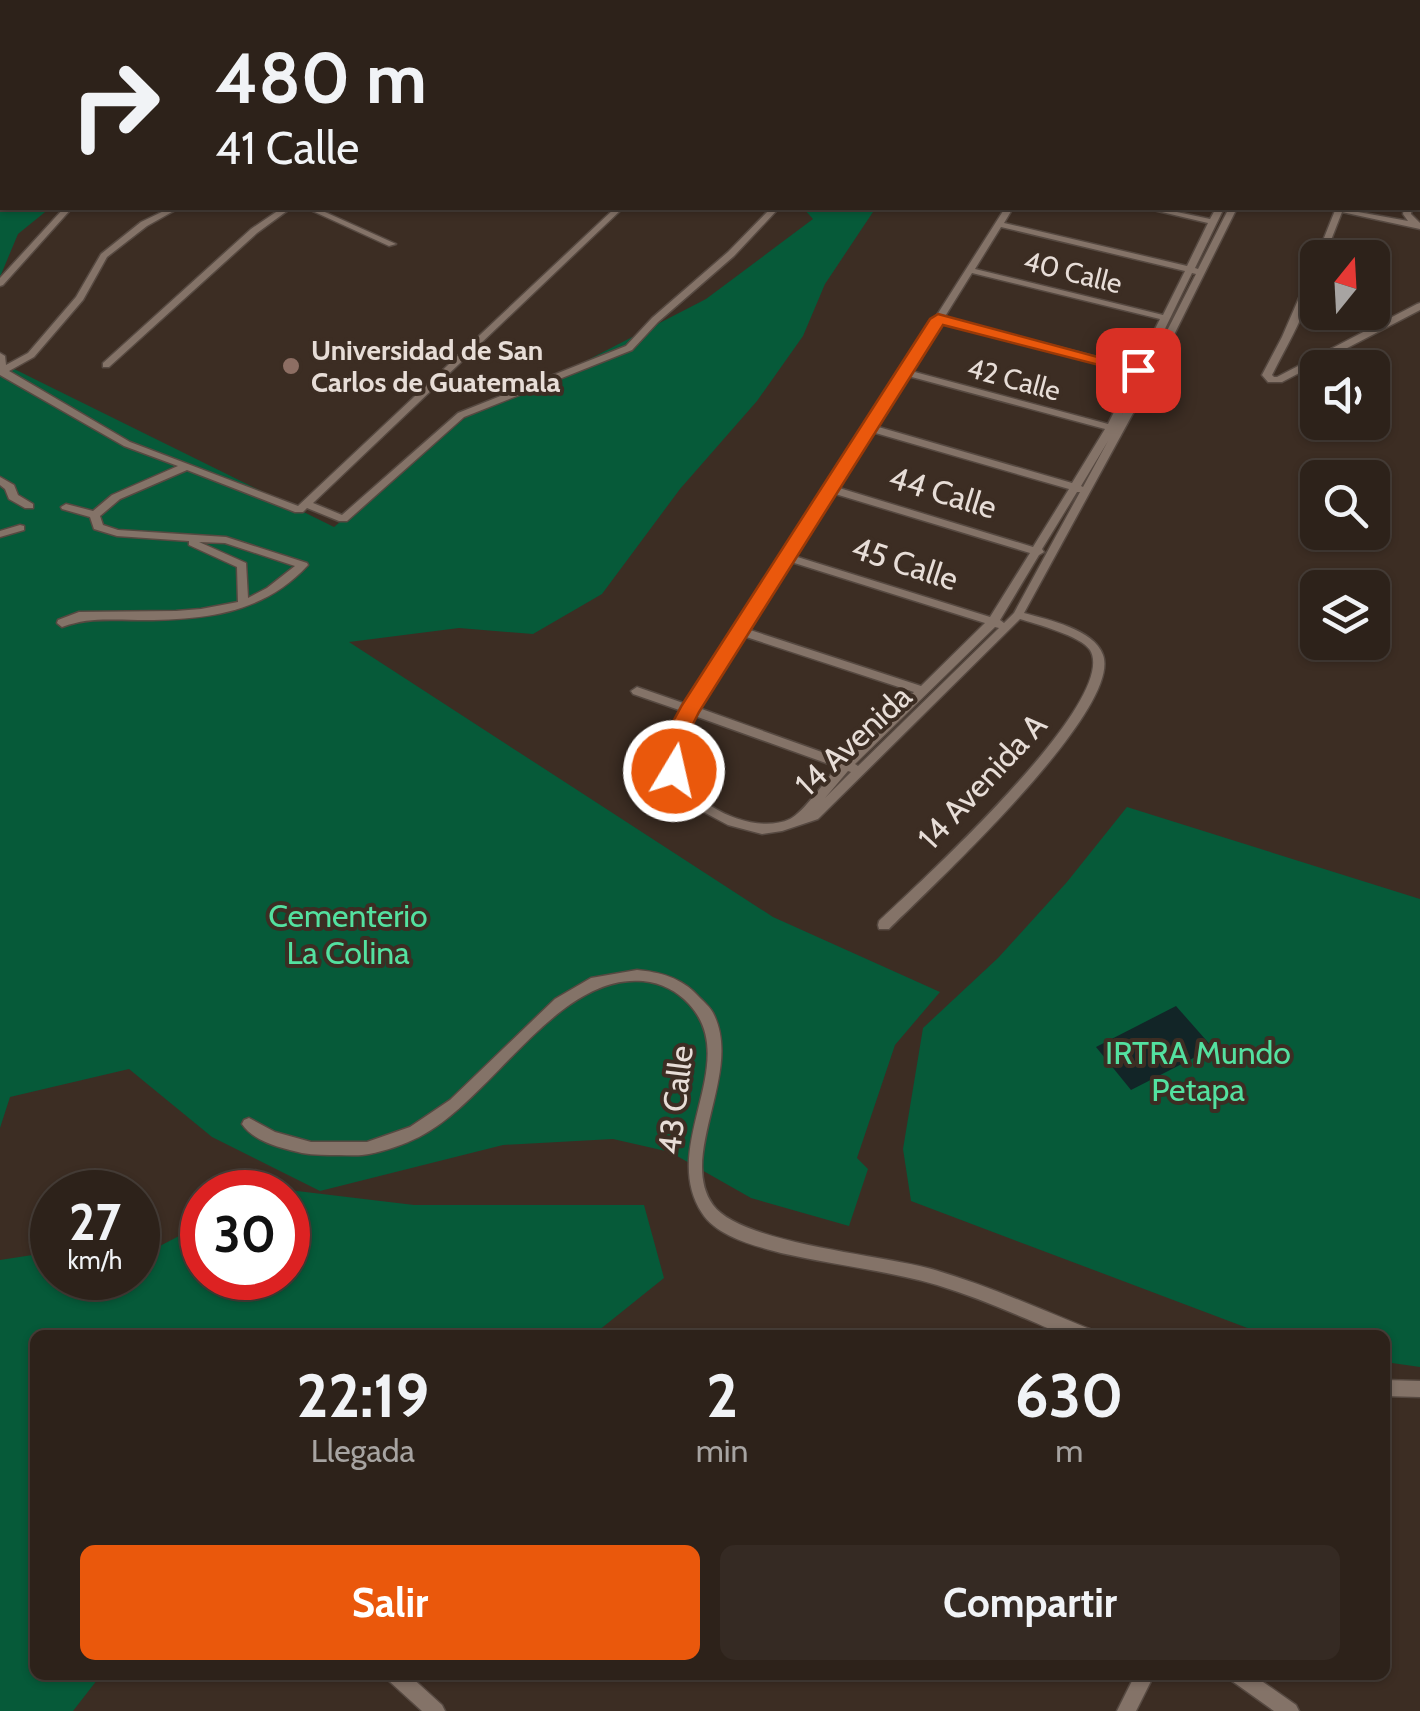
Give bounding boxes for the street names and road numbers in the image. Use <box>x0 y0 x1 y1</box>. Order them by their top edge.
street label: 40 Calle <box>1020 243 1126 301</box>
street label: 42 Calle <box>964 350 1064 408</box>
street label: 44 Calle <box>884 457 1002 527</box>
street label: 45 Calle <box>847 528 963 598</box>
street label: 14 Avenida <box>787 676 920 803</box>
street label: 14 Avenida A <box>909 705 1055 857</box>
street label: 43 Calle <box>649 1043 701 1157</box>

